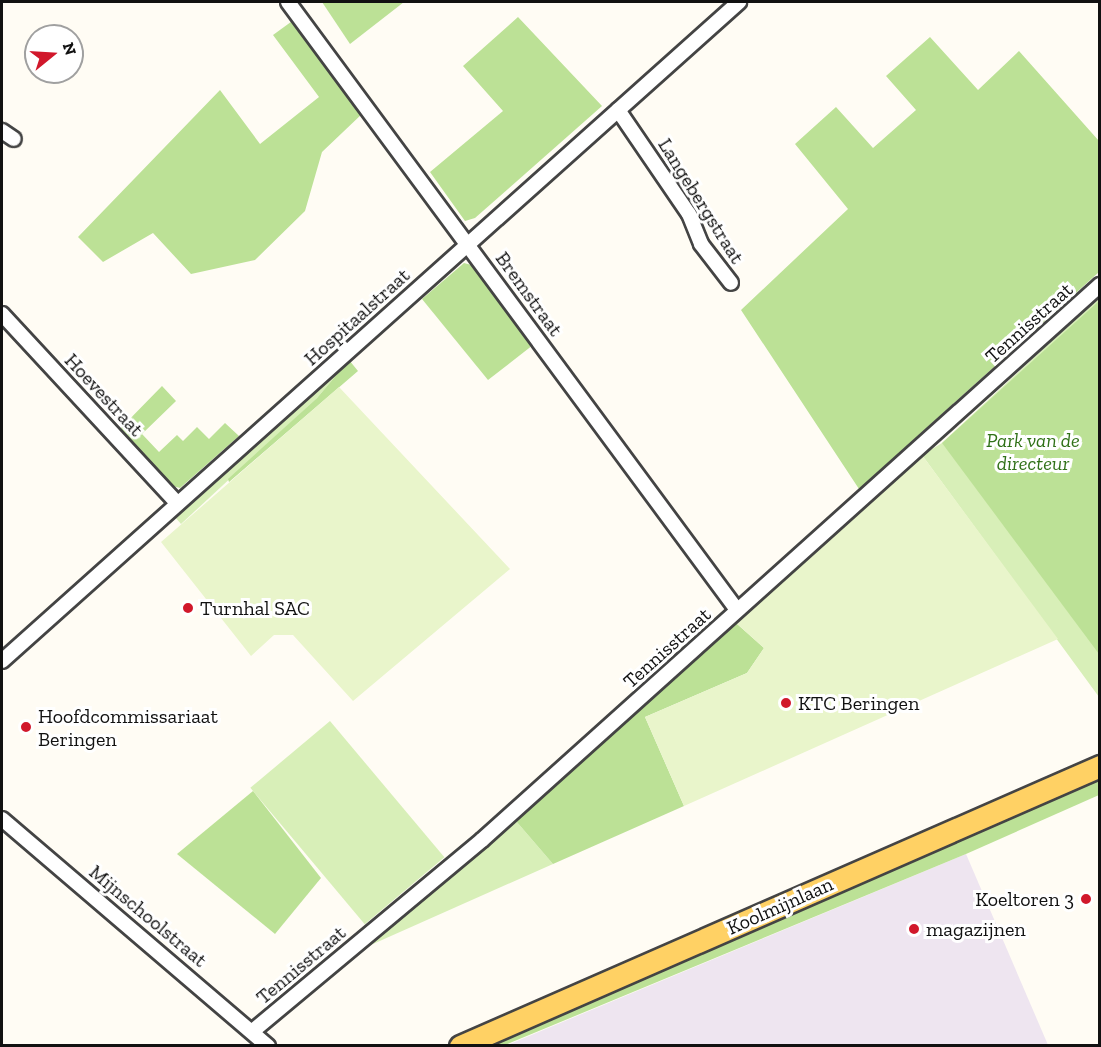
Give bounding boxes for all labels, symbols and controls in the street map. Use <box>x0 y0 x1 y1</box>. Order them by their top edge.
north arrow <box>24 24 84 84</box>
text: N <box>59 40 81 58</box>
street label: Langebergstraat <box>653 134 749 268</box>
street label: Bremstraat <box>490 247 568 341</box>
street label: Hospitaalstraat <box>299 263 415 371</box>
street label: Tennisstraat <box>980 278 1078 368</box>
street label: Hoevestraat <box>60 349 148 441</box>
park label: Park van de directeur <box>986 428 1080 475</box>
place label: Turnhal SAC <box>200 596 310 620</box>
marker: Turnhal SAC <box>181 601 195 615</box>
street label: Tennisstraat <box>618 603 716 693</box>
place label: KTC Beringen <box>798 691 919 715</box>
marker: KTC Beringen <box>779 696 793 710</box>
place label: Hoofdcommissariaat Beringen <box>38 704 218 751</box>
marker: Hoofdcommissariaat Beringen <box>19 720 33 734</box>
street label: Mijnschoolstraat <box>84 860 212 972</box>
street label: Koolmijnlaan <box>723 872 837 940</box>
place label: Koeltoren 3 <box>975 887 1074 911</box>
marker: Koeltoren 3 <box>1079 892 1093 906</box>
place label: magazijnen <box>926 917 1026 941</box>
street label: Tennisstraat <box>251 921 351 1009</box>
marker: magazijnen <box>907 922 921 936</box>

